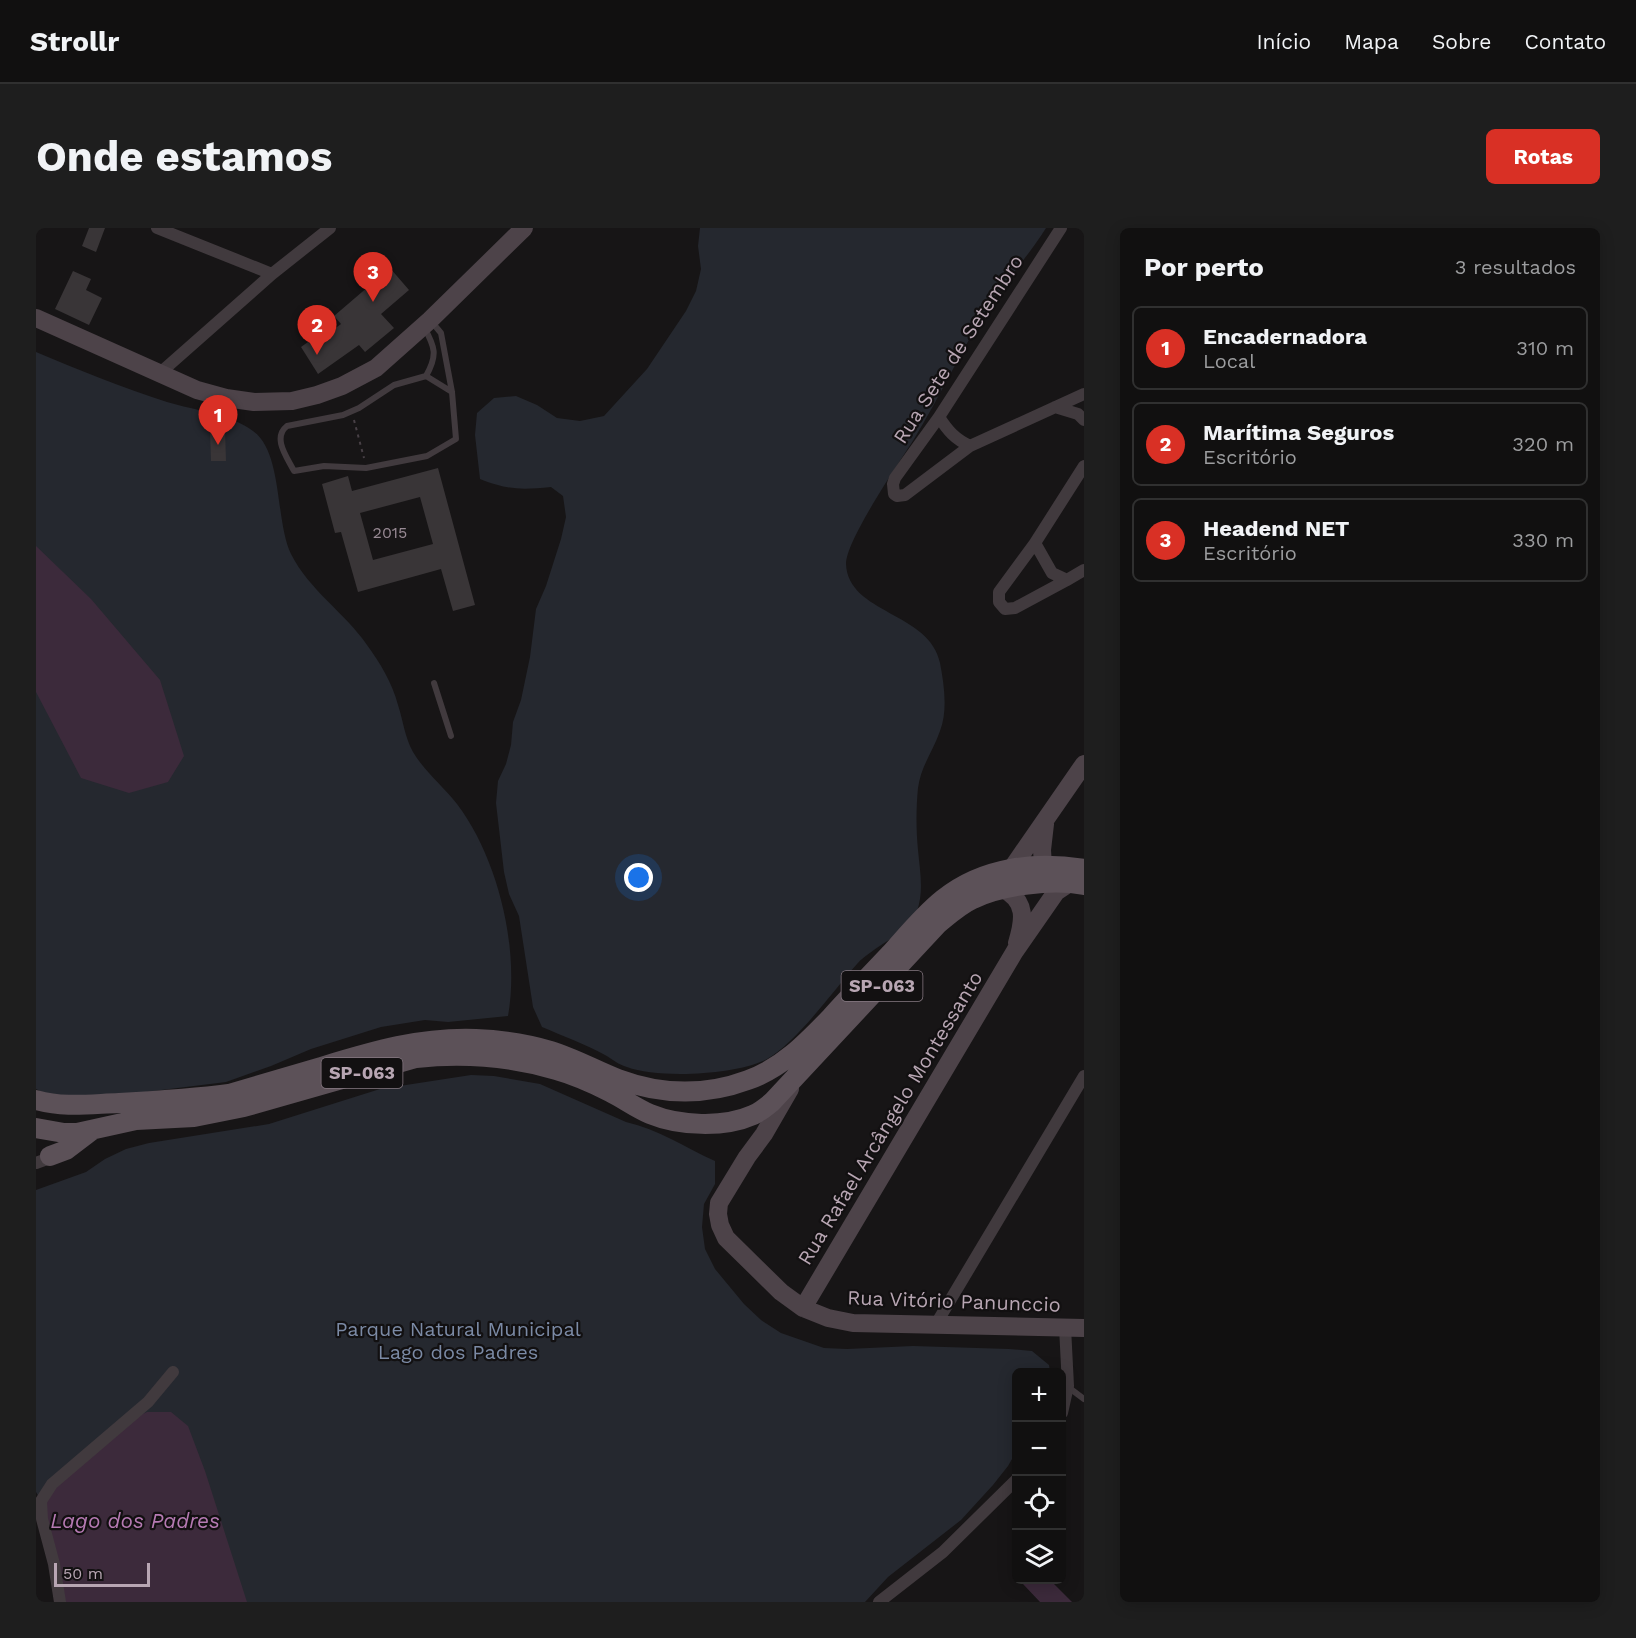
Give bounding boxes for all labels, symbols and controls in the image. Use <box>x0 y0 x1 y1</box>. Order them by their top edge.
text: Strollr <box>30 25 119 58</box>
text: Início <box>1256 29 1311 54</box>
text: Mapa <box>1344 29 1399 54</box>
text: Sobre <box>1432 29 1491 54</box>
text: Contato <box>1524 29 1606 54</box>
button: Rotas <box>1486 129 1600 184</box>
text: Onde estamos <box>36 132 332 181</box>
street label: Rua Sete de Setembro <box>888 250 1028 448</box>
text: Por perto <box>1144 252 1264 282</box>
pin: 3 <box>354 253 392 302</box>
text: 3 resultados <box>1455 255 1576 279</box>
pin: 2 <box>298 306 336 355</box>
text: Encadernadora <box>1203 324 1367 349</box>
text: 1 <box>1161 336 1170 360</box>
text: 310 m <box>1516 336 1574 360</box>
text: Local <box>1203 349 1255 373</box>
pin: 1 <box>198 396 237 445</box>
text: Marítima Seguros <box>1203 420 1394 445</box>
text: 2 <box>1160 432 1171 456</box>
text: 320 m <box>1512 432 1574 456</box>
text: Escritório <box>1203 445 1297 469</box>
text: Headend NET <box>1203 516 1349 541</box>
house number: 2015 <box>373 523 407 542</box>
text: 3 <box>1160 528 1171 552</box>
text: 330 m <box>1512 528 1574 552</box>
text: Escritório <box>1203 541 1297 565</box>
your location <box>624 863 653 892</box>
street label: Rua Rafael Arcângelo Montessanto <box>793 967 987 1269</box>
road number: SP-063 <box>842 971 922 1001</box>
road number: SP-063 <box>322 1058 402 1088</box>
street label: Rua Vitório Panunccio <box>847 1285 1061 1317</box>
park label: Parque Natural Municipal Lago dos Padres <box>335 1317 581 1364</box>
map controls <box>1012 1368 1066 1584</box>
button: + <box>1012 1368 1066 1422</box>
button: − <box>1012 1422 1066 1476</box>
button: locate <box>1012 1476 1066 1530</box>
water label: Lago dos Padres <box>50 1508 220 1533</box>
button: layers <box>1012 1530 1066 1584</box>
scale bar <box>54 1560 150 1588</box>
text: 50 m <box>63 1564 103 1583</box>

